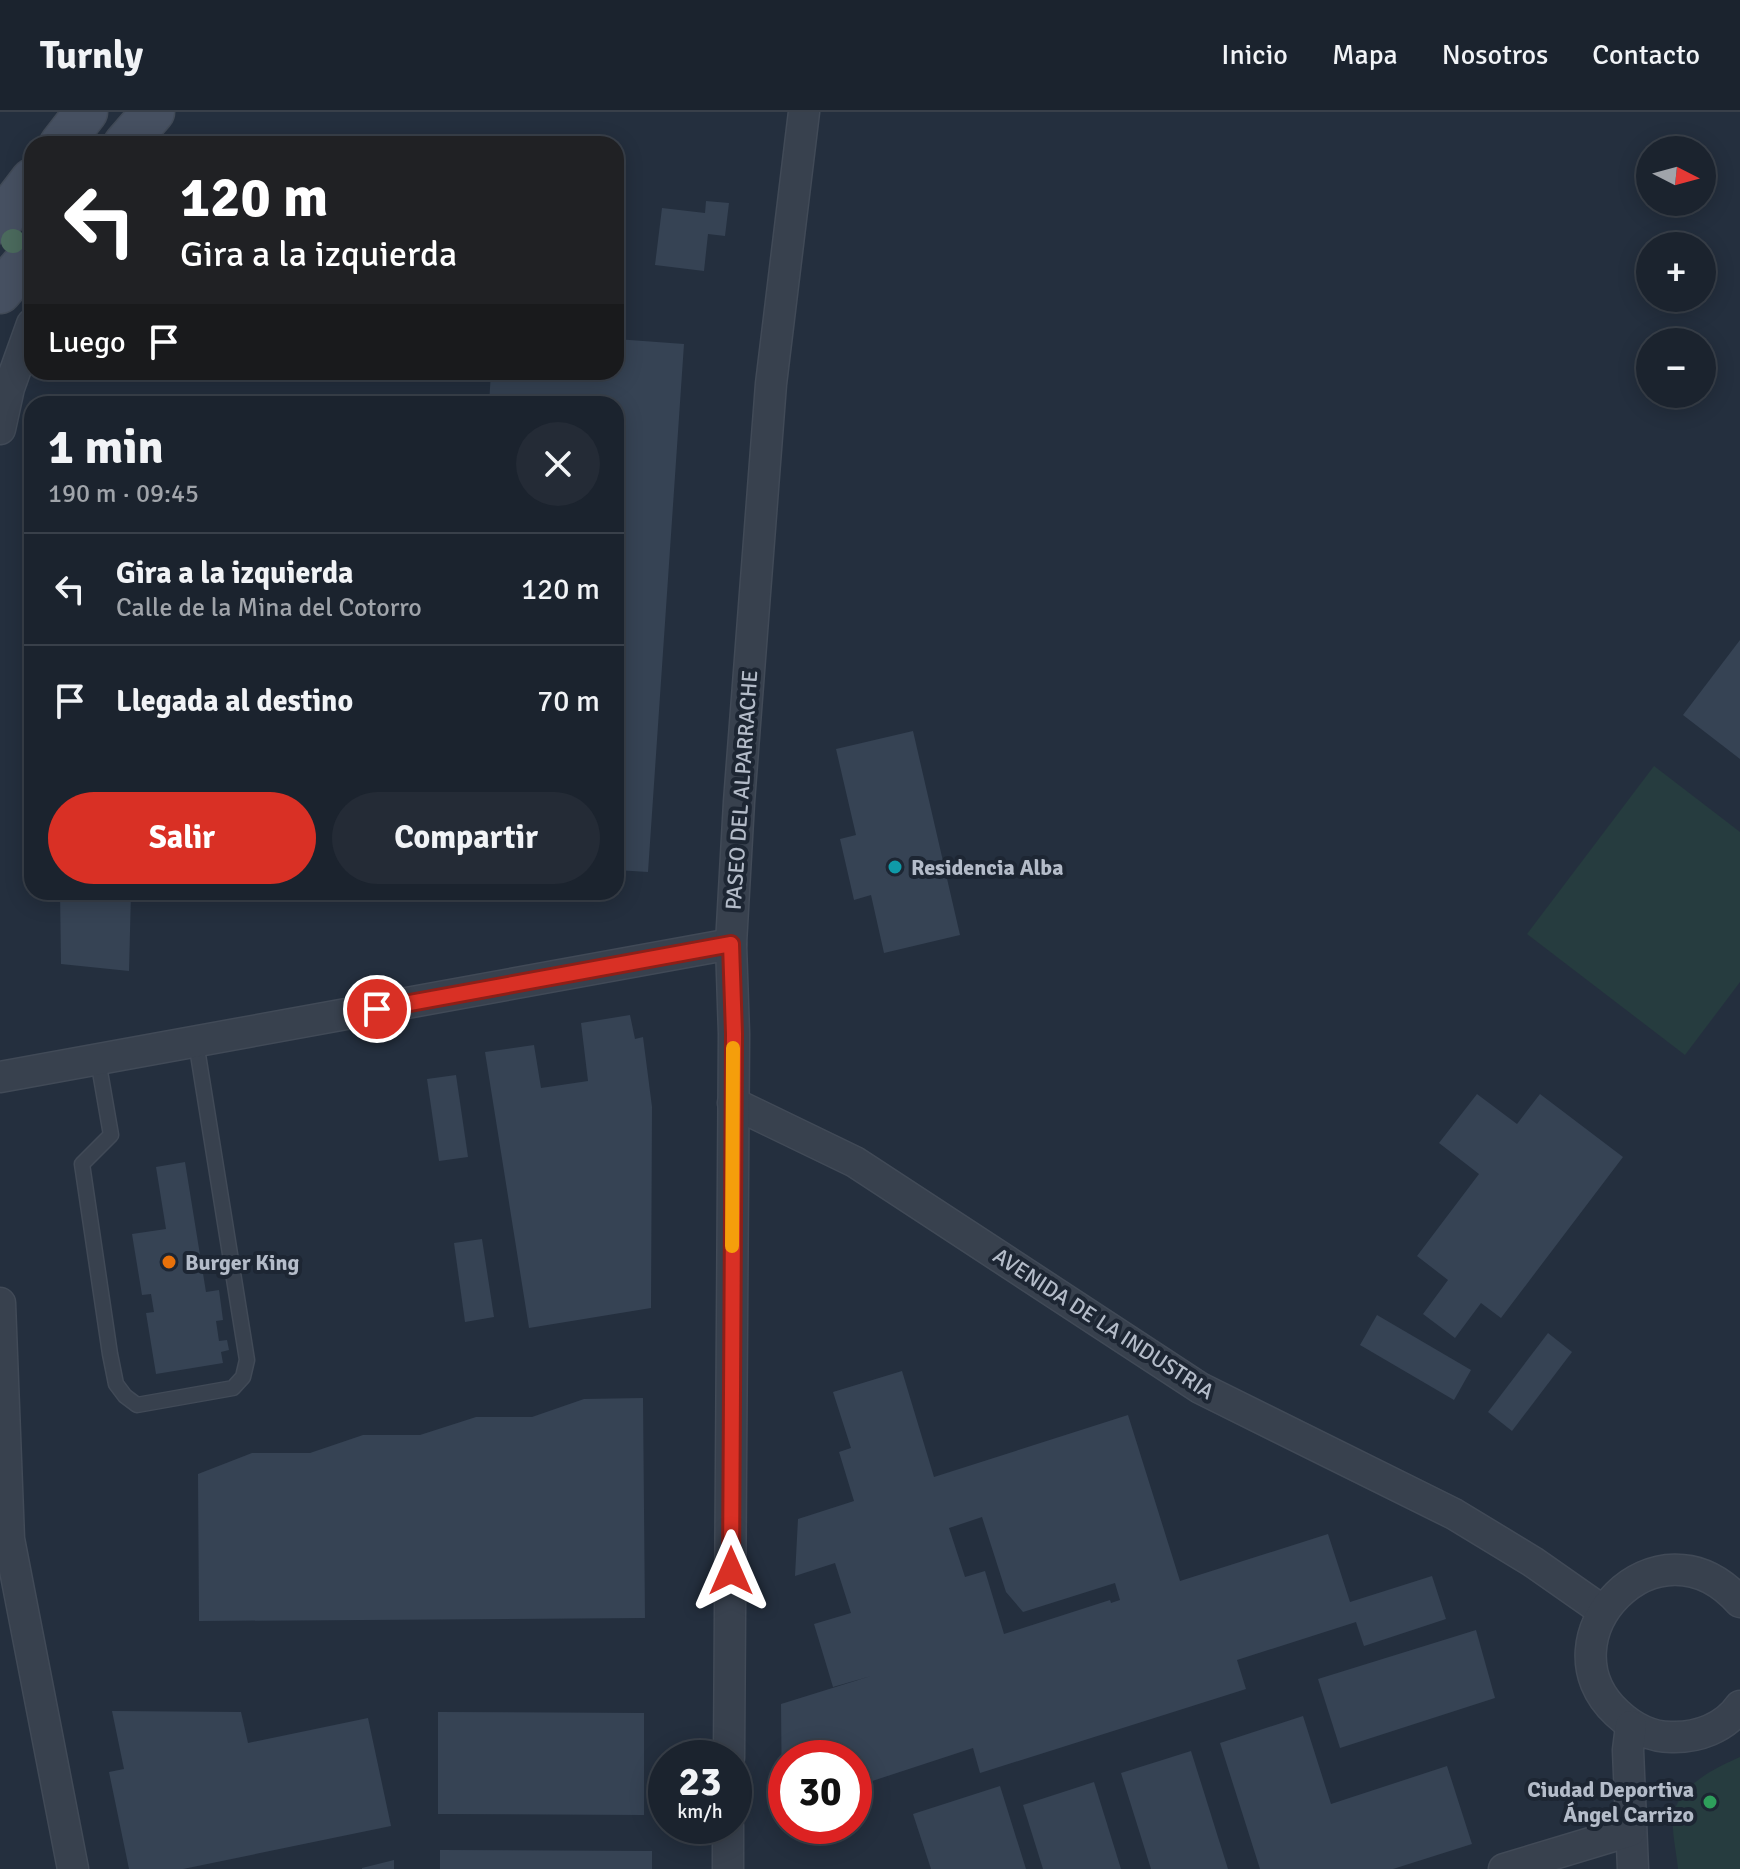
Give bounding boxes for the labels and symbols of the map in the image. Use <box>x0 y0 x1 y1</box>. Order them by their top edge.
north arrow <box>1636 136 1716 216</box>
street label: PASEO DEL ALPARRACHE <box>720 669 763 911</box>
place label: Residencia Alba <box>911 854 1063 881</box>
marker: Residencia Alba <box>886 858 904 876</box>
pin <box>343 975 411 1043</box>
street label: AVENIDA DE LA INDUSTRIA <box>988 1242 1220 1405</box>
place label: Burger King <box>185 1249 300 1276</box>
marker: Burger King <box>160 1253 178 1271</box>
position arrow <box>689 1529 773 1613</box>
speed limit sign: 30 <box>768 1740 872 1844</box>
place label: Ciudad Deportiva Ángel Carrizo <box>1527 1776 1694 1828</box>
marker: Ciudad Deportiva Ángel Carrizo <box>1701 1793 1719 1811</box>

